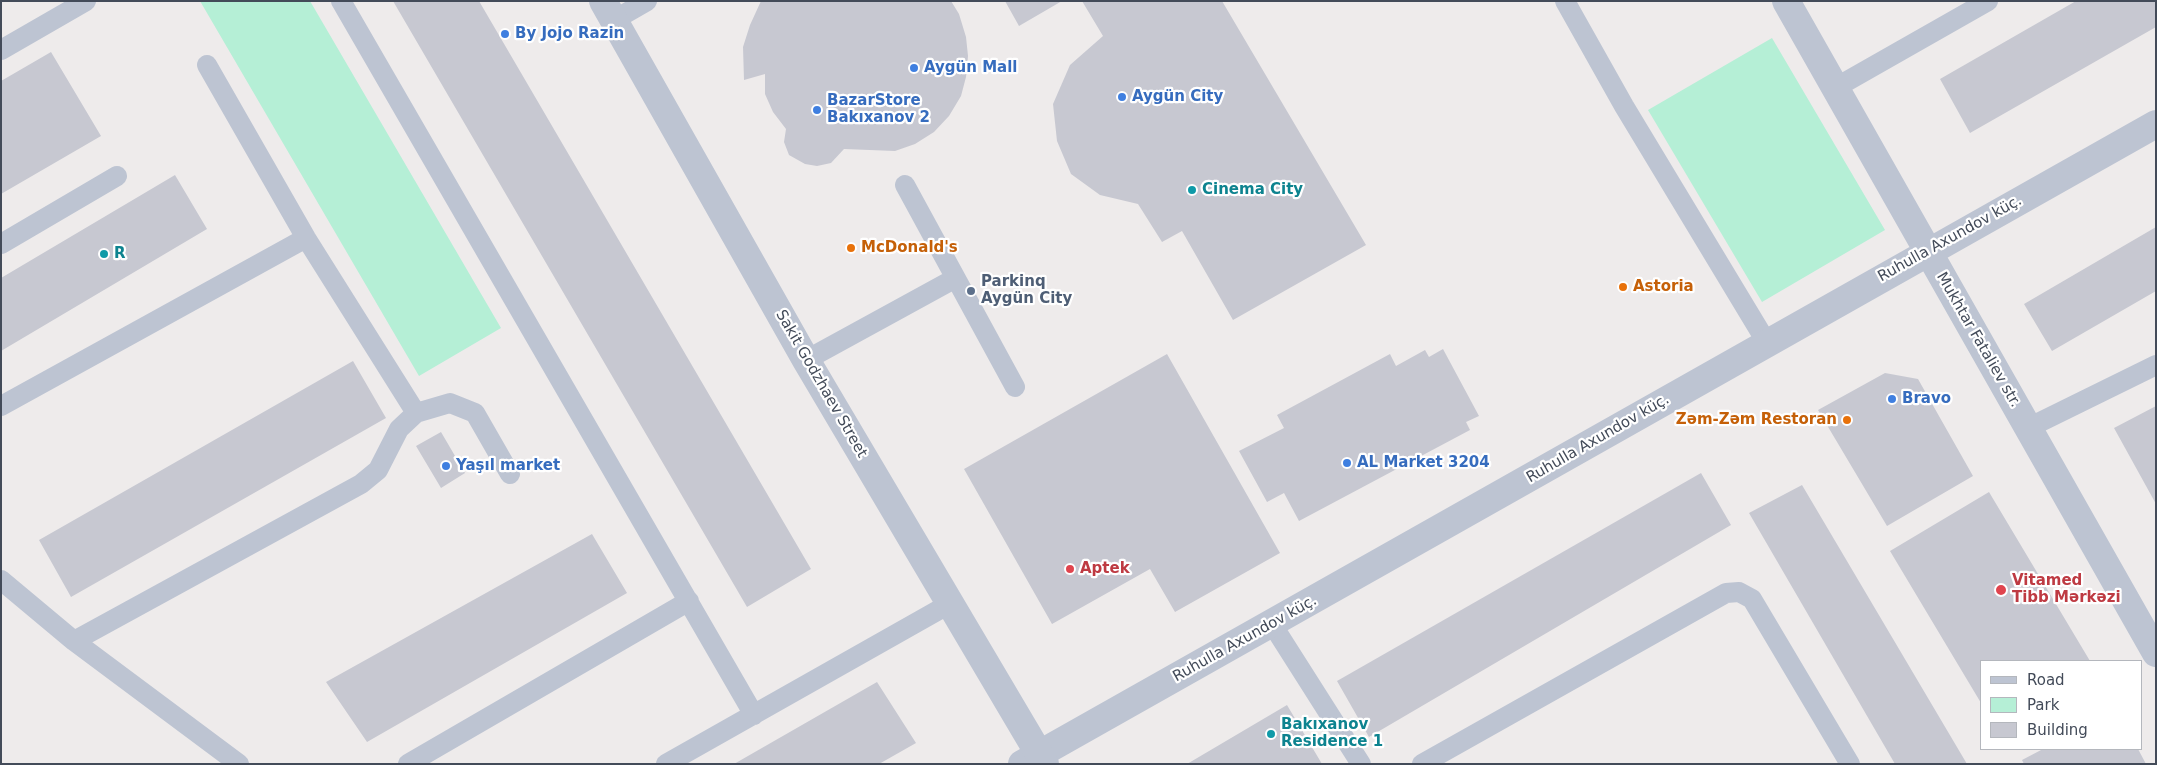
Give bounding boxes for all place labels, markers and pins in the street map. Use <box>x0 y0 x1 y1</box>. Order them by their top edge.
place label: By Jojo Razin <box>515 25 624 43</box>
marker: By Jojo Razin <box>499 28 511 40</box>
place label: Aygün Mall <box>924 59 1018 77</box>
marker: Aygün Mall <box>908 62 920 74</box>
place label: Aygün City <box>1132 88 1223 106</box>
marker: Aygün City <box>1116 91 1128 103</box>
place label: BazarStore Bakıxanov 2 <box>827 92 930 127</box>
marker: BazarStore Bakıxanov 2 <box>811 104 823 116</box>
place label: Cinema City <box>1202 181 1303 199</box>
marker: Cinema City <box>1186 184 1198 196</box>
place label: McDonald's <box>861 239 958 257</box>
marker: McDonald's <box>845 242 857 254</box>
place label: R <box>114 245 126 263</box>
marker: R <box>98 248 110 260</box>
place label: Parkinq Aygün City <box>981 273 1072 308</box>
place label: Astoria <box>1633 278 1694 296</box>
marker: Astoria <box>1617 281 1629 293</box>
marker: Parkinq Aygün City <box>965 285 977 297</box>
place label: Bravo <box>1902 390 1951 408</box>
marker: Bravo <box>1886 393 1898 405</box>
place label: Zəm-Zəm Restoran <box>1676 411 1837 429</box>
marker: Zəm-Zəm Restoran <box>1841 414 1853 426</box>
place label: AL Market 3204 <box>1357 454 1490 472</box>
place label: Yaşıl market <box>456 457 560 475</box>
marker: AL Market 3204 <box>1341 457 1353 469</box>
marker: Yaşıl market <box>440 460 452 472</box>
place label: Aptek <box>1080 560 1130 578</box>
marker: Aptek <box>1064 563 1076 575</box>
place label: Vitamed Tibb Mərkəzi <box>2012 572 2121 607</box>
marker: Vitamed Tibb Mərkəzi <box>1994 583 2008 597</box>
place label: Bakıxanov Residence 1 <box>1281 716 1383 751</box>
marker: Bakıxanov Residence 1 <box>1265 728 1277 740</box>

